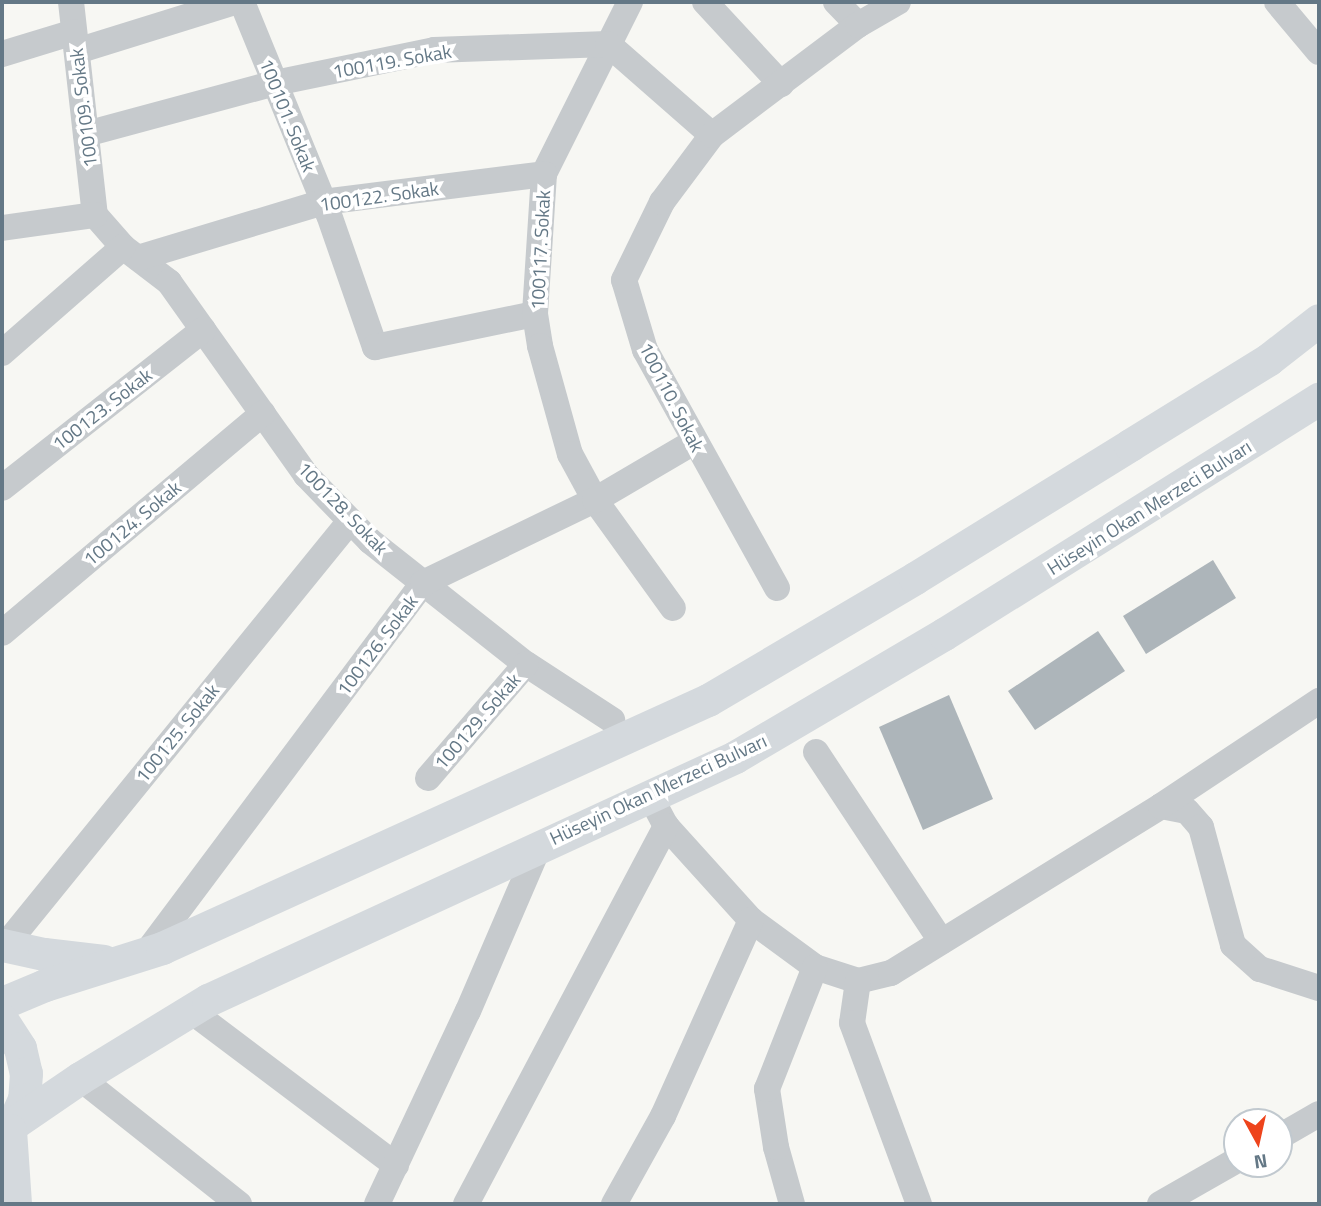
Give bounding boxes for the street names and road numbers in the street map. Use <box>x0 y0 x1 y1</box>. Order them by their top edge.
street label: 100119. Sokak <box>331 39 453 83</box>
street label: 100109. Sokak <box>64 47 102 169</box>
street label: 100101. Sokak <box>255 55 321 175</box>
street label: 100122. Sokak <box>318 176 440 216</box>
street label: 100117. Sokak <box>525 189 555 311</box>
street label: 100110. Sokak <box>635 338 709 456</box>
street label: 100123. Sokak <box>48 363 156 455</box>
street label: Hüseyin Okan Merzeci Bulvarı <box>1043 435 1255 579</box>
street label: 100128. Sokak <box>293 457 393 559</box>
street label: 100124. Sokak <box>79 476 185 570</box>
street label: 100126. Sokak <box>332 590 422 700</box>
street label: 100129. Sokak <box>429 668 525 774</box>
street label: 100125. Sokak <box>130 679 224 787</box>
street label: Hüseyin Okan Merzeci Bulvarı <box>546 729 770 849</box>

